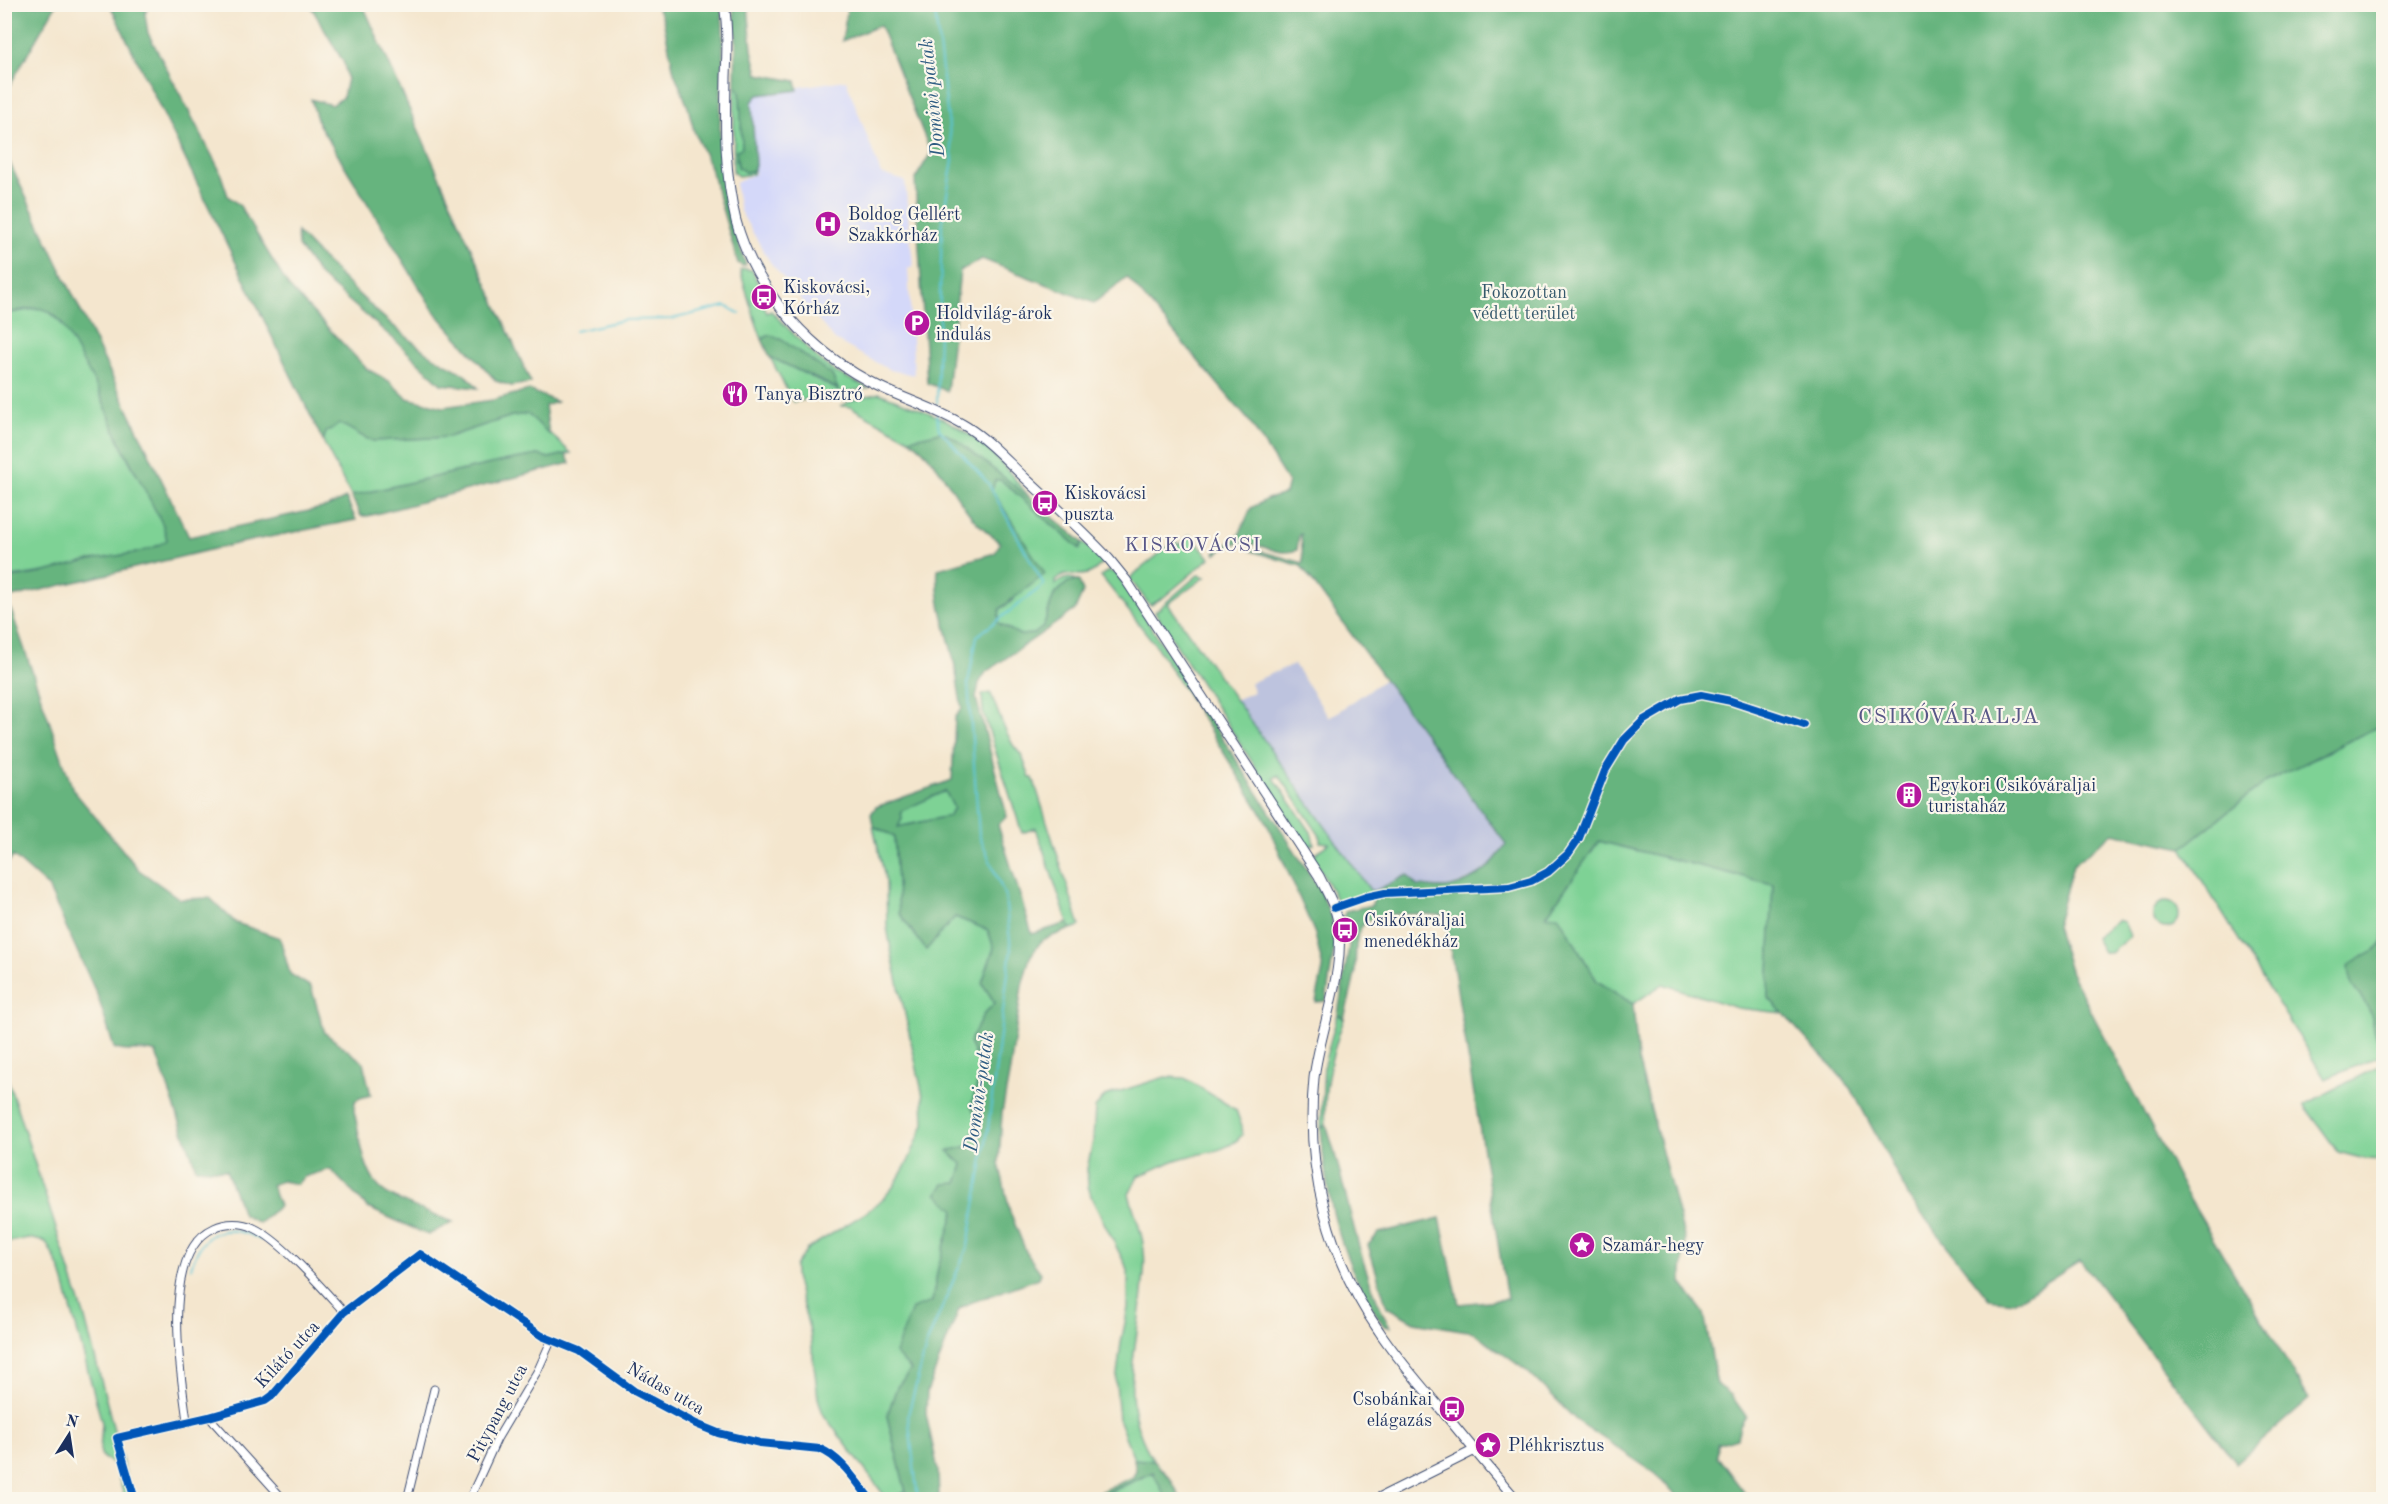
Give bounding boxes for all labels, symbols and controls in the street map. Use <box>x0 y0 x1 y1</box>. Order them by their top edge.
water label: Domini patak <box>917 37 949 159</box>
place label: Boldog Gellért Szakkórház <box>848 206 960 245</box>
hospital icon: Boldog Gellért Szakkórház <box>813 209 843 239</box>
place label: Kiskovácsi, Kórház <box>783 279 870 318</box>
bus stop icon: Kiskovácsi, Kórház <box>749 282 779 312</box>
park label: Fokozottan védett terület <box>1472 284 1576 323</box>
place label: Holdvilág-árok indulás <box>936 305 1052 344</box>
parking icon: Holdvilág-árok indulás <box>902 308 932 338</box>
restaurant icon: Tanya Bisztró <box>720 379 750 409</box>
place label: Tanya Bisztró <box>754 386 863 404</box>
place label: Kiskovácsi puszta <box>1064 485 1146 524</box>
bus stop icon: Kiskovácsi puszta <box>1030 488 1060 518</box>
district label: KISKOVÁCSI <box>1124 533 1262 556</box>
district label: CSIKÓVÁRALJA <box>1858 702 2040 728</box>
place label: Egykori Csikóváraljai turistaház <box>1928 777 2096 816</box>
building icon: Egykori Csikóváraljai turistaház <box>1894 780 1924 810</box>
place label: Csikóváraljai menedékház <box>1364 912 1465 951</box>
bus stop icon: Csikóváraljai menedékház <box>1330 915 1360 945</box>
water label: Domini-patak <box>962 1031 998 1155</box>
place icon: Szamár-hegy <box>1567 1230 1597 1260</box>
place label: Szamár-hegy <box>1602 1237 1705 1255</box>
street label: Kilátó utca <box>252 1317 323 1392</box>
street label: Nádas utca <box>624 1359 708 1418</box>
street label: Pitypang utca <box>465 1361 531 1466</box>
place label: Csobánkai elágazás <box>1352 1391 1432 1430</box>
bus stop icon: Csobánkai elágazás <box>1437 1394 1467 1424</box>
north arrow <box>39 1405 99 1465</box>
text: N <box>64 1413 80 1432</box>
place icon: Pléhkrisztus <box>1473 1430 1503 1460</box>
place label: Pléhkrisztus <box>1508 1437 1604 1455</box>

